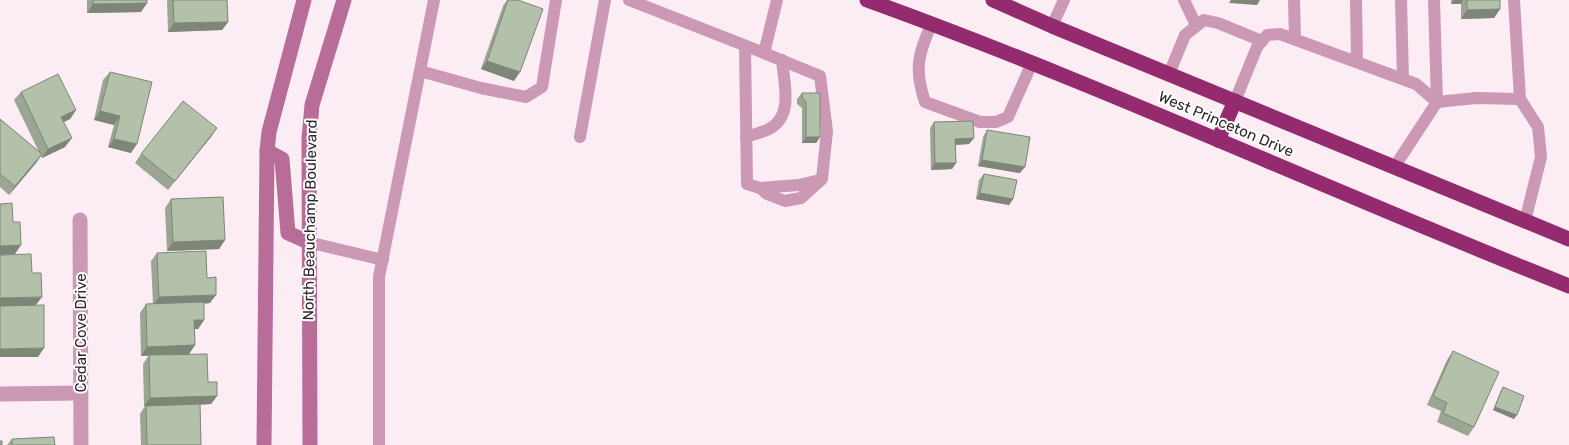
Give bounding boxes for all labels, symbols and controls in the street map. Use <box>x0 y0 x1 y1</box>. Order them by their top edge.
street label: West Princeton Drive <box>1156 87 1296 161</box>
street label: North Beauchamp Boulevard <box>299 119 321 321</box>
street label: Cedar Cove Drive <box>72 273 90 393</box>

